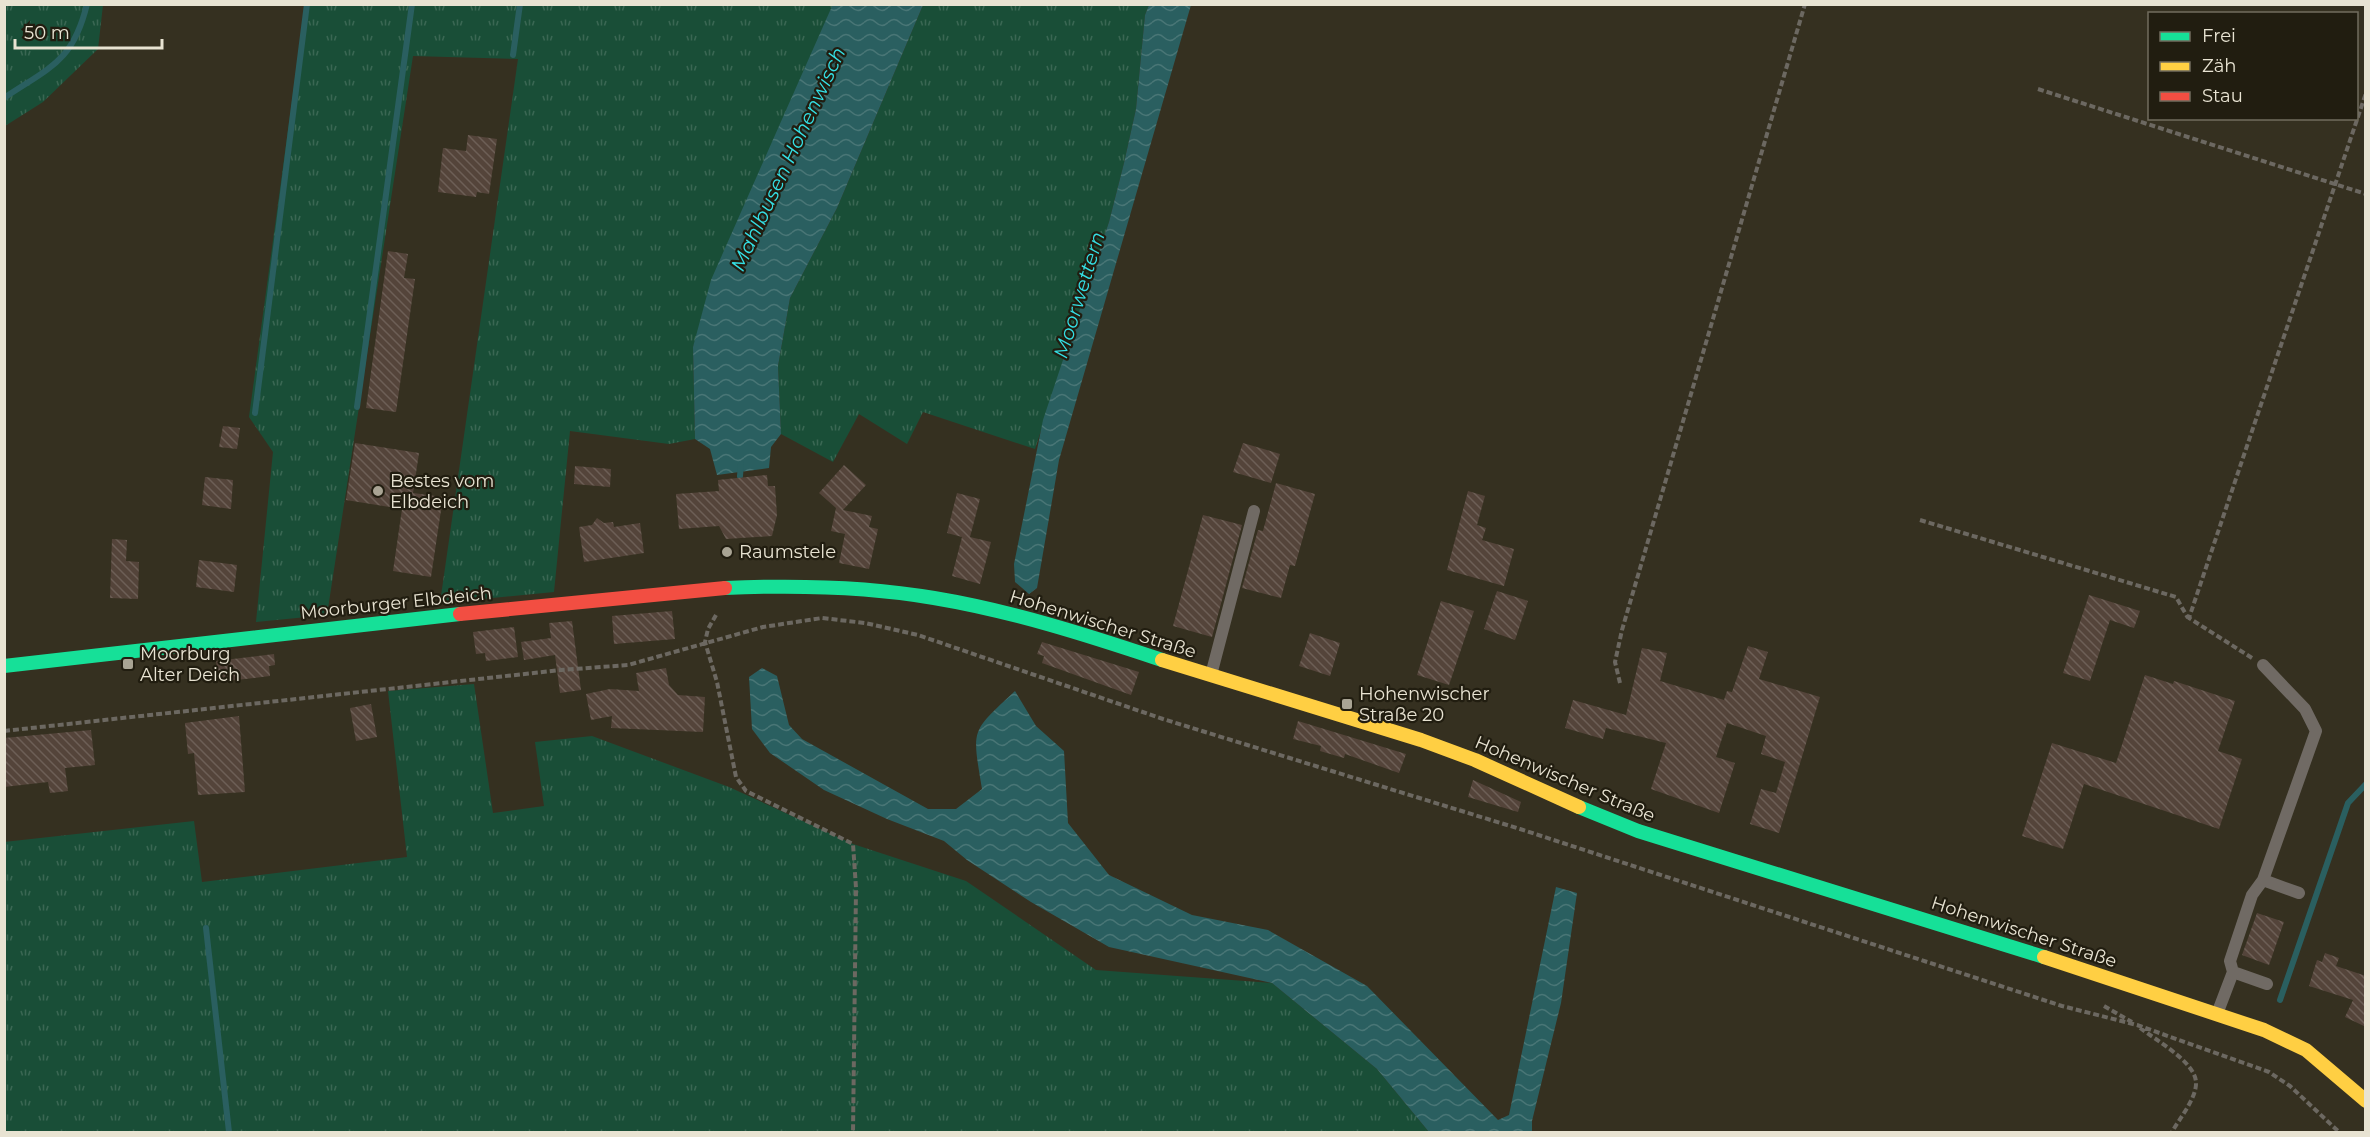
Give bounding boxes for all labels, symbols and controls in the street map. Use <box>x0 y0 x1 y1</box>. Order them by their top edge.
scale bar <box>15 12 162 50</box>
legend <box>2148 12 2358 120</box>
text: 50 m <box>24 22 70 44</box>
text: Frei <box>2202 25 2236 47</box>
water label: Mahlbusen Hohenwisch <box>726 43 850 275</box>
text: Zäh <box>2202 55 2237 77</box>
text: Stau <box>2202 85 2243 107</box>
water label: Moorwettern <box>1048 229 1110 361</box>
place label: Bestes vom Elbdeich <box>390 470 494 513</box>
marker: Bestes vom Elbdeich <box>371 484 385 498</box>
place label: Raumstele <box>739 541 836 563</box>
marker: Raumstele <box>720 545 734 559</box>
street label: Moorburger Elbdeich <box>299 582 493 624</box>
street label: Hohenwischer Straße <box>1007 585 1199 663</box>
place label: Moorburg Alter Deich <box>140 643 240 686</box>
marker: Moorburg Alter Deich <box>121 657 135 671</box>
place label: Hohenwischer Straße 20 <box>1359 683 1490 726</box>
marker: Hohenwischer Straße 20 <box>1340 697 1354 711</box>
street label: Hohenwischer Straße <box>1472 731 1659 827</box>
street label: Hohenwischer Straße <box>1928 892 2120 972</box>

